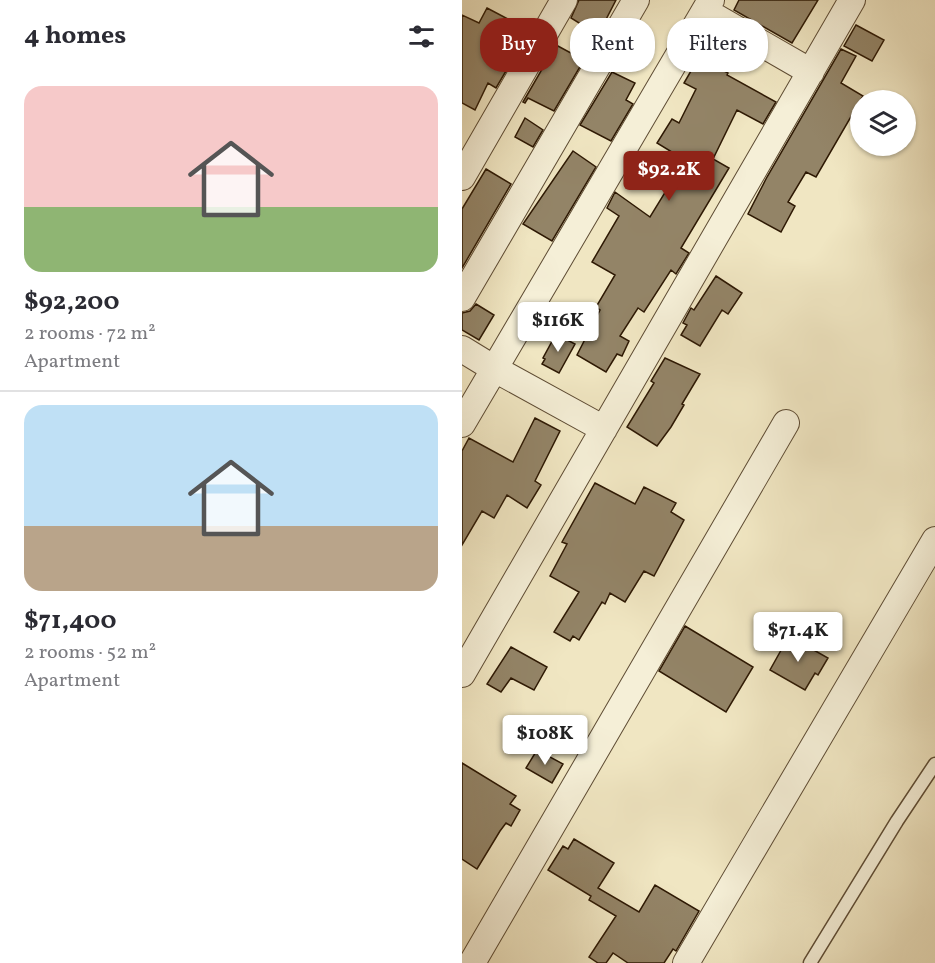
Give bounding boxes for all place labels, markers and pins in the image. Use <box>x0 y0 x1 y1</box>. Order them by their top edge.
pin: $92.2K <box>620 151 718 202</box>
pin: $116K <box>516 302 600 353</box>
pin: $71.4K <box>749 612 847 663</box>
pin: $108K <box>503 715 587 766</box>

